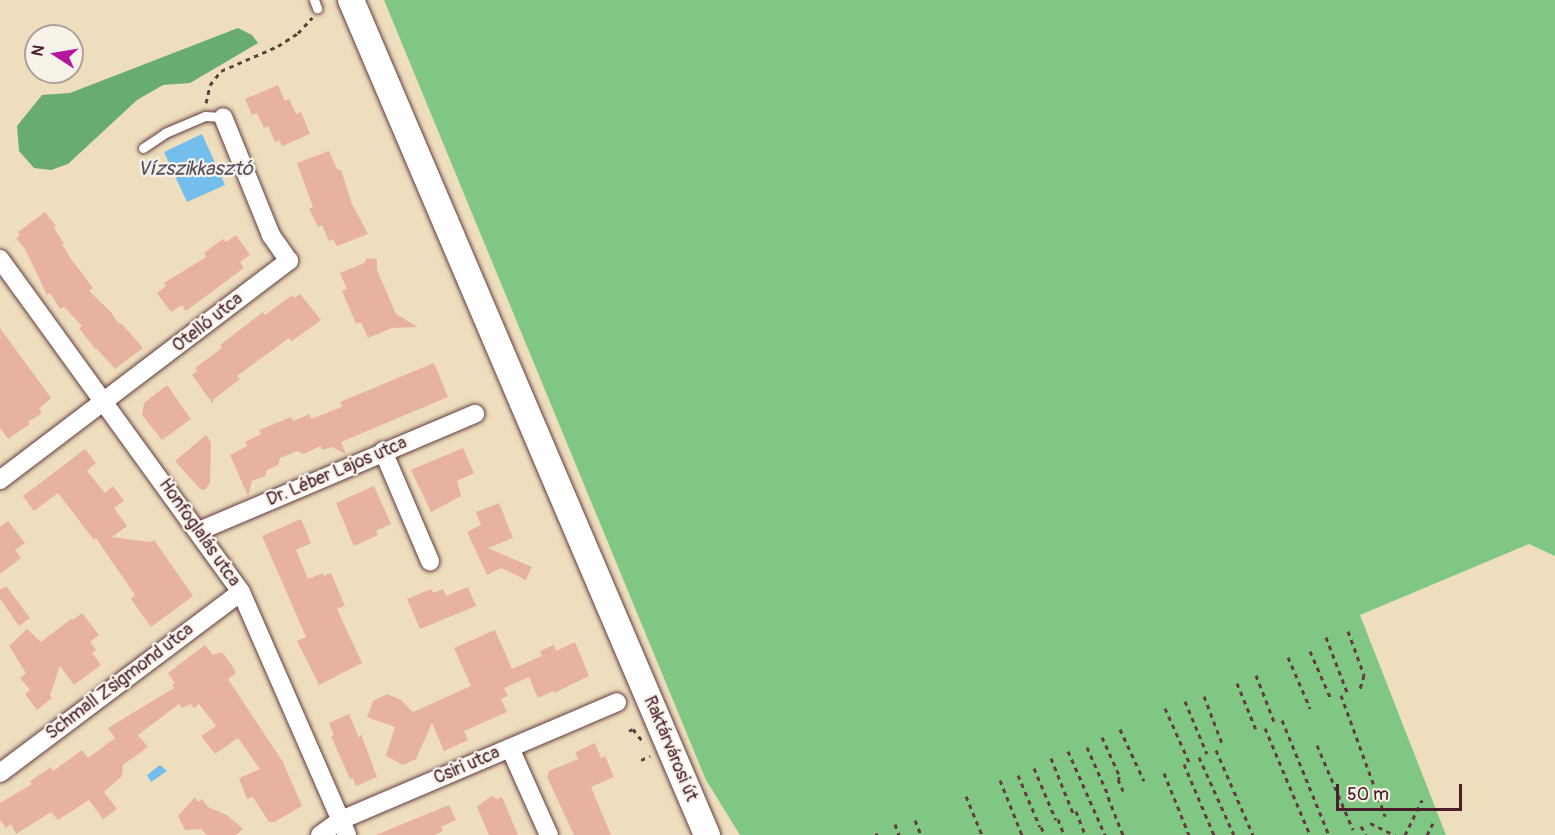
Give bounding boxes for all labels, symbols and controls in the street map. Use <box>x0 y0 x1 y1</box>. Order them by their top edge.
north arrow <box>24 24 84 84</box>
text: N <box>27 43 49 58</box>
water label: Vízszikkasztó <box>137 156 253 180</box>
street label: Otelló utca <box>168 289 248 357</box>
street label: Dr. Léber Lajos utca <box>264 433 410 511</box>
street label: Honfoglalás utca <box>154 475 244 591</box>
street label: Schmall Zsigmond utca <box>42 619 198 745</box>
street label: Raktárvárosi út <box>638 693 702 805</box>
street label: Csiri utca <box>431 742 503 790</box>
scale bar <box>1339 772 1465 810</box>
text: 50 m <box>1347 783 1389 806</box>

